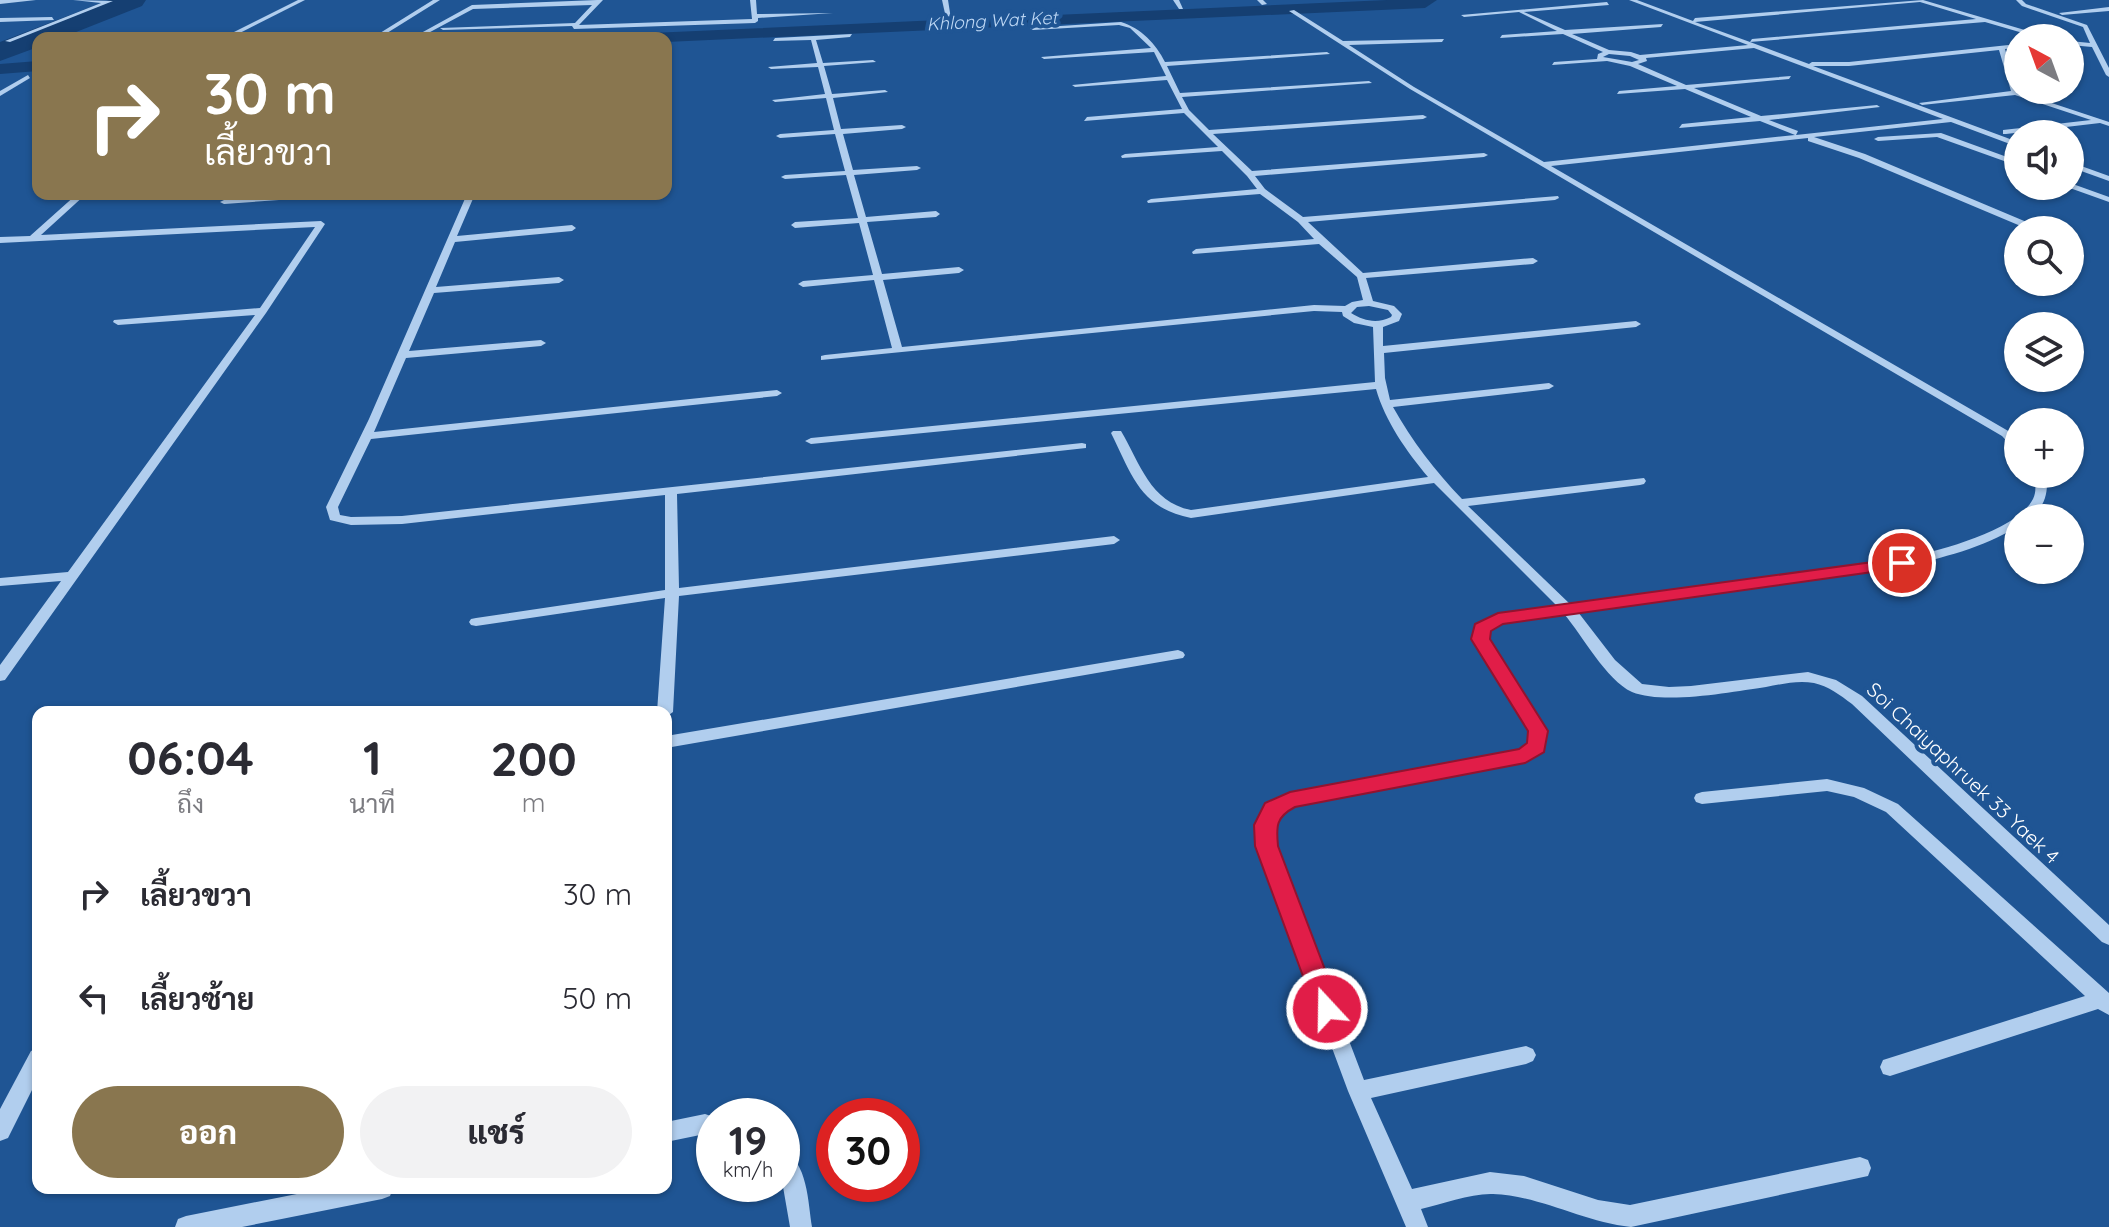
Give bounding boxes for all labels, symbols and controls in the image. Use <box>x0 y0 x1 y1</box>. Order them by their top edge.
water label: Khlong Wat Ket <box>926 5 1060 35</box>
north arrow <box>2004 24 2084 104</box>
map controls <box>2004 24 2084 584</box>
text: 30 m <box>204 58 336 128</box>
icon: right <box>72 64 176 168</box>
button: sound <box>2004 120 2084 200</box>
text: เลี้ยวขวา <box>204 129 332 174</box>
button: search <box>2004 216 2084 296</box>
button: layers <box>2004 312 2084 392</box>
button: + <box>2004 408 2084 488</box>
button: − <box>2004 504 2084 584</box>
pin <box>1868 529 1936 597</box>
icon: arrive <box>1880 541 1924 585</box>
street label: Soi Chaiyaphruek 33 Yaek 4 <box>1862 677 2065 869</box>
text: 06:04 <box>127 727 254 787</box>
text: 1 <box>363 727 382 787</box>
text: 200 <box>491 728 577 788</box>
text: m <box>522 786 546 819</box>
text: ถึง <box>177 787 204 820</box>
text: นาที <box>349 787 395 820</box>
icon: right <box>72 872 116 916</box>
text: 30 m <box>563 875 632 913</box>
text: เลี้ยวขวา <box>140 876 252 914</box>
position arrow <box>1285 967 1369 1051</box>
icon: left <box>72 976 116 1020</box>
text: 50 m <box>562 979 632 1017</box>
text: เลี้ยวซ้าย <box>140 980 254 1018</box>
button: ออก <box>72 1086 344 1178</box>
button: แชร์ <box>360 1086 632 1178</box>
speed limit sign: 30 <box>816 1098 920 1202</box>
text: 19 <box>729 1115 767 1165</box>
text: km/h <box>723 1157 773 1182</box>

